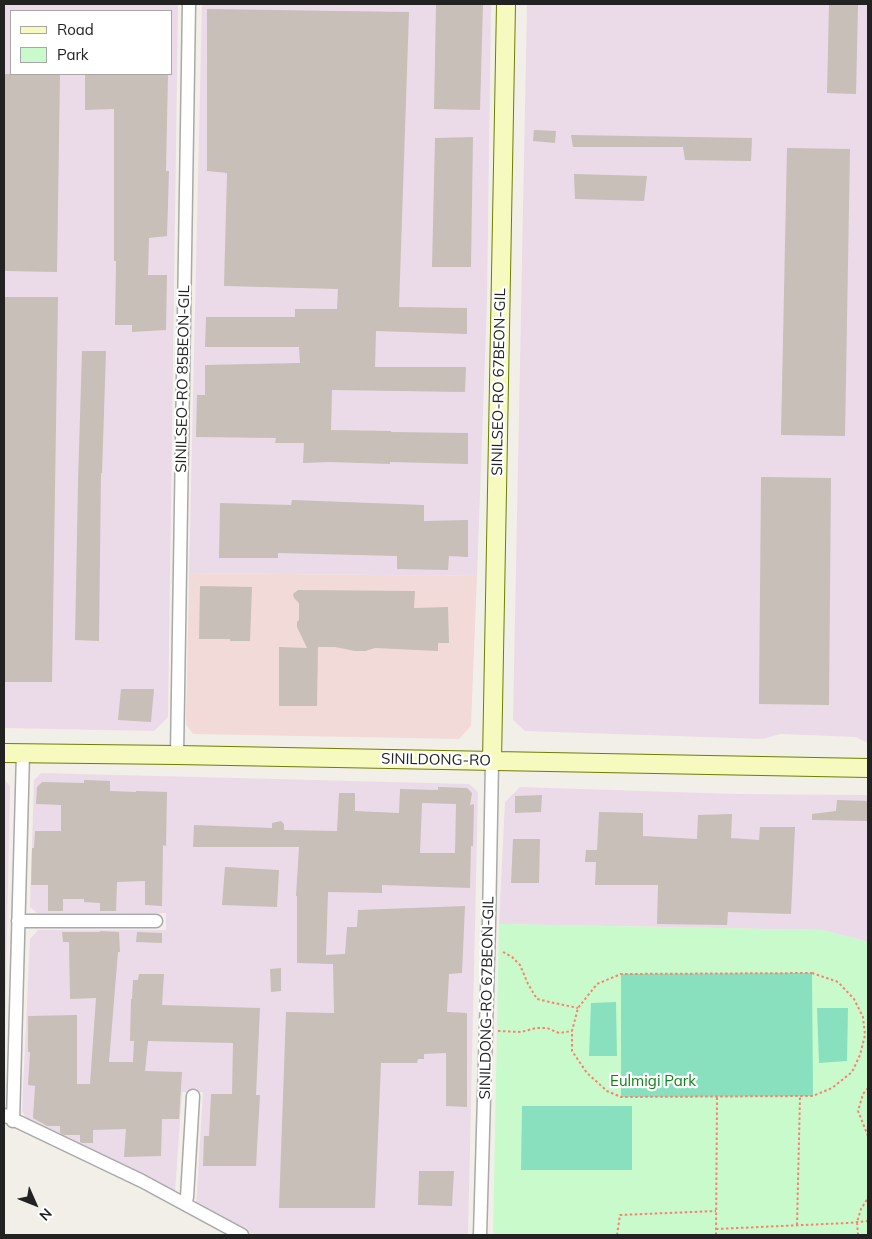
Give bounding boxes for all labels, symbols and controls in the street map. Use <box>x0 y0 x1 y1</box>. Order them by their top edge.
legend <box>10 10 172 75</box>
text: Road <box>57 20 94 39</box>
text: Park <box>57 45 89 64</box>
street label: SINILSEO-RO 85BEON-GIL <box>172 285 194 473</box>
street label: SINILSEO-RO 67BEON-GIL <box>488 288 510 476</box>
street label: SINILDONG-RO <box>381 750 491 770</box>
street label: SINILDONG-RO 67BEON-GIL <box>476 896 498 1100</box>
park label: Eulmigi Park <box>610 1072 696 1090</box>
north arrow <box>10 1179 60 1229</box>
text: N <box>36 1204 56 1224</box>

